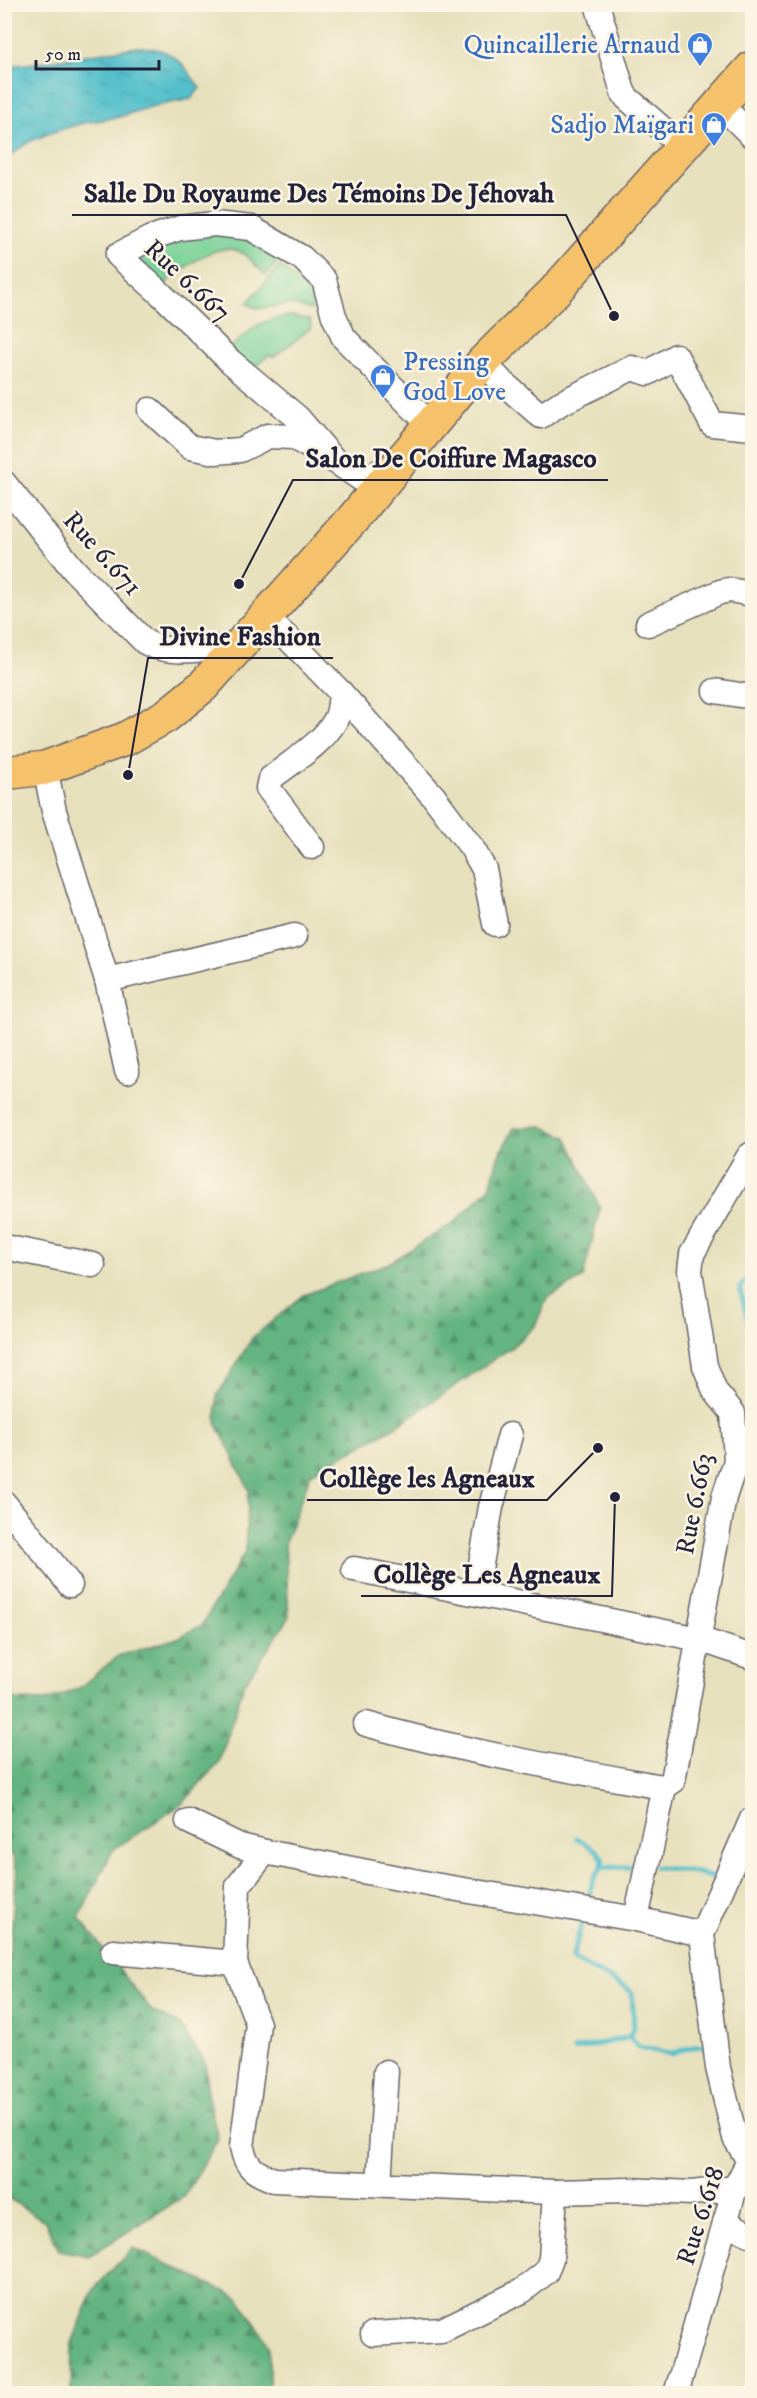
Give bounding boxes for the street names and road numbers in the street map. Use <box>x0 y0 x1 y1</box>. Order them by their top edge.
street label: Rue 6.667 <box>137 233 237 329</box>
street label: Rue 6.671 <box>55 505 149 603</box>
street label: Rue 6.663 <box>669 1450 721 1558</box>
street label: Rue 6.618 <box>670 2162 732 2270</box>

